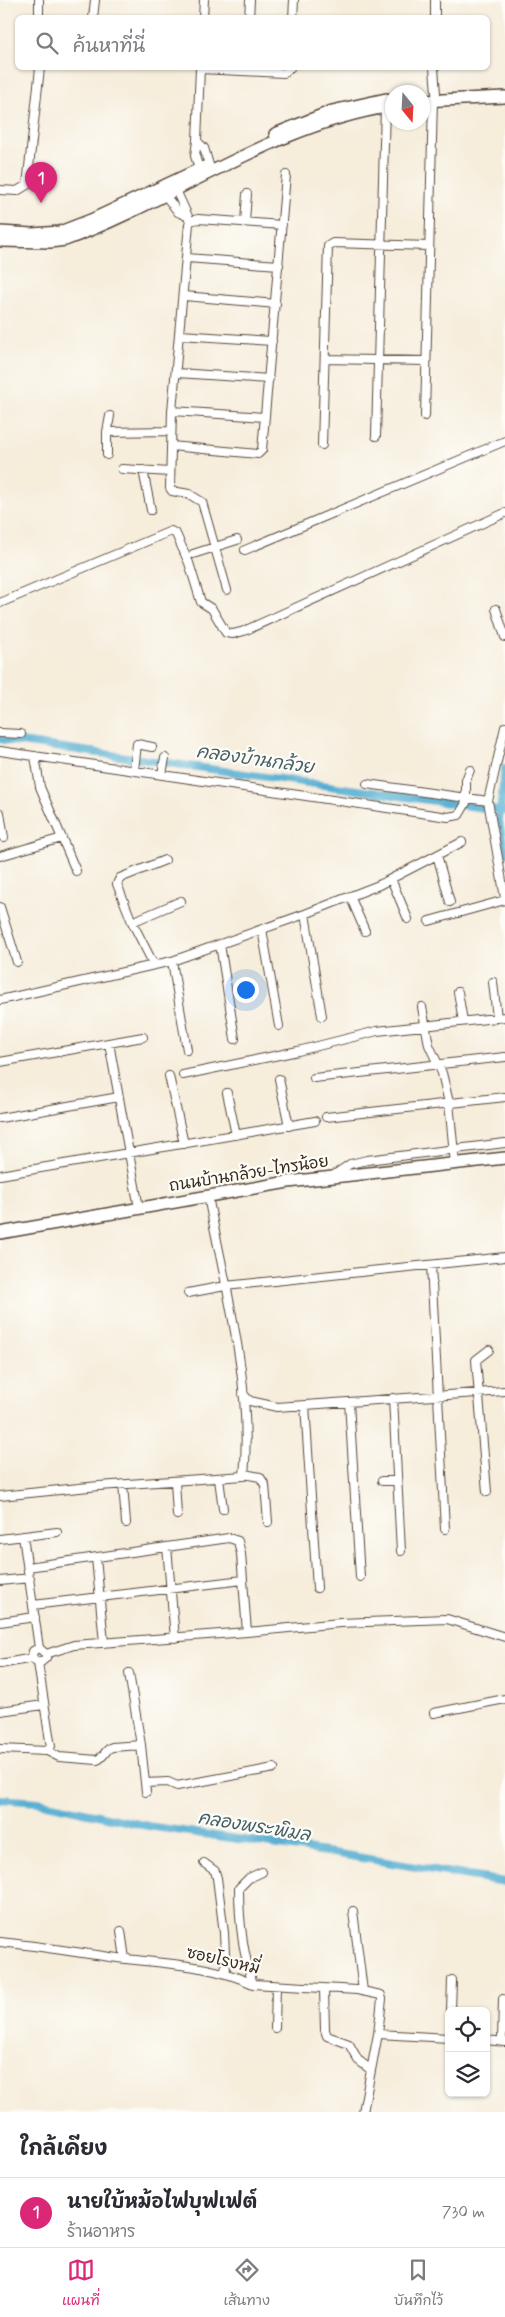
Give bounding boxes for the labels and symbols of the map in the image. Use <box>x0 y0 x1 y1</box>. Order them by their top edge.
north arrow <box>385 85 430 130</box>
pin: 1 <box>25 162 57 203</box>
water label: คลองบ้านกล้วย <box>195 739 317 780</box>
your location <box>233 977 259 1003</box>
street label: ถนนบ้านกล้วย-ไทรน้อย <box>167 1149 330 1197</box>
water label: คลองพระพิมล <box>196 1806 313 1848</box>
street label: ซอยโรงหมี่ <box>184 1937 264 1980</box>

